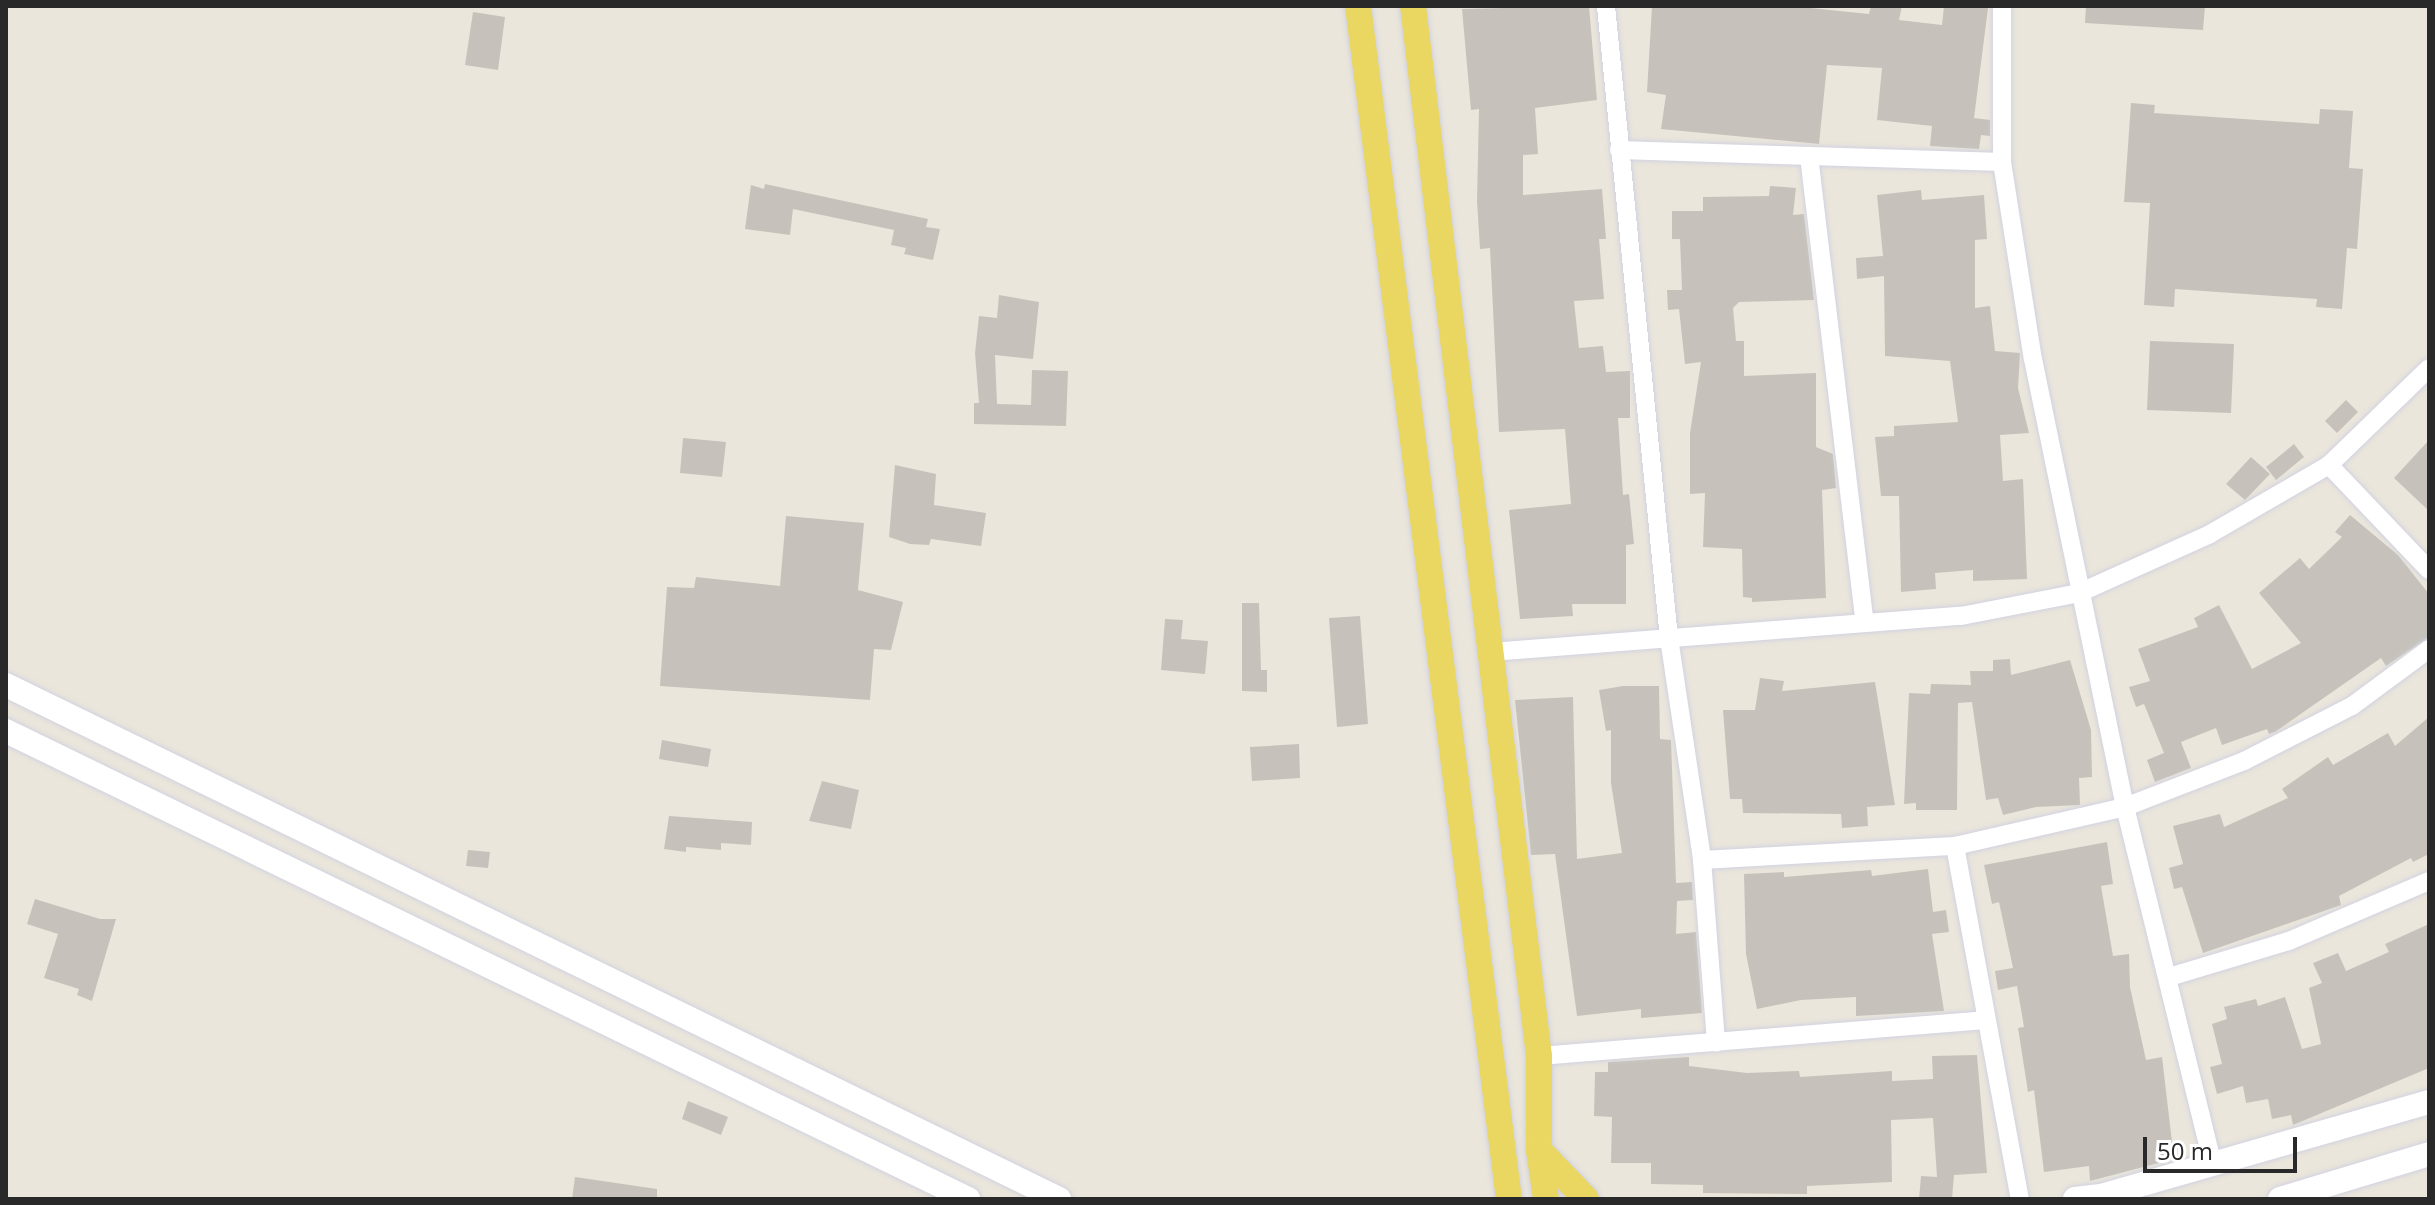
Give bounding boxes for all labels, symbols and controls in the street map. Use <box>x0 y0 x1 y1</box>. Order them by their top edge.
scale bar <box>2147 1121 2301 1171</box>
text: 50 m <box>2157 1134 2213 1167</box>

